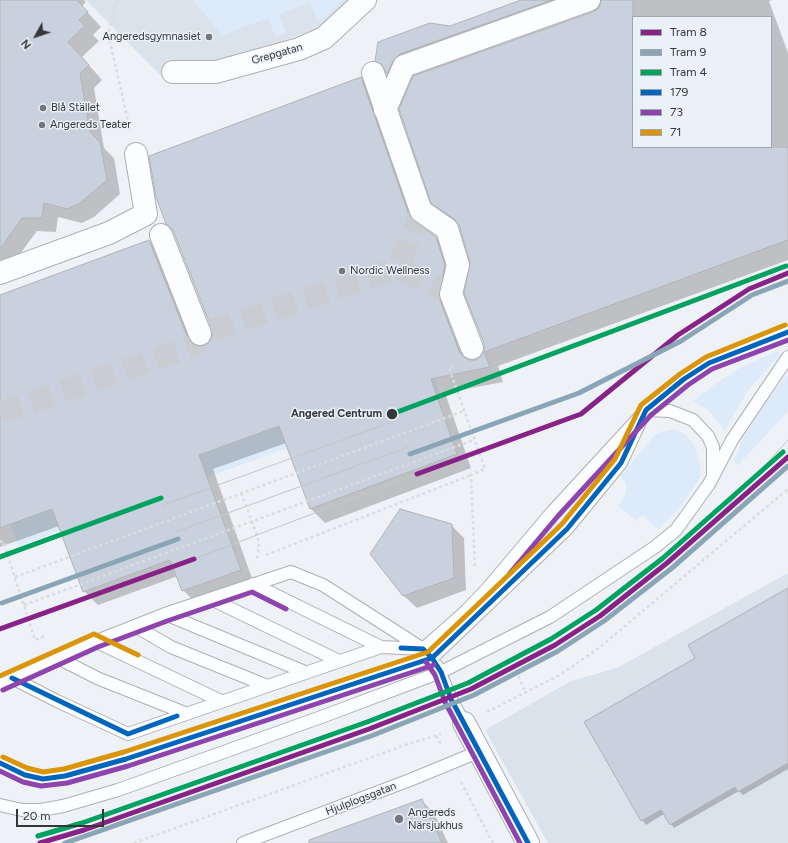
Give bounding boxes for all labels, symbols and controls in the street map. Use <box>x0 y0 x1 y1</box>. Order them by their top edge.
north arrow <box>16 16 56 56</box>
legend <box>632 16 772 148</box>
text: Tram 8 <box>670 25 707 39</box>
place label: Angeredsgymnasiet <box>102 30 201 44</box>
marker: Angeredsgymnasiet <box>204 32 214 42</box>
text: N <box>19 37 34 51</box>
street label: Grepgatan <box>250 40 304 68</box>
text: Tram 9 <box>670 45 706 59</box>
text: Tram 4 <box>670 65 707 79</box>
text: 179 <box>670 85 688 99</box>
place label: Blå Stället <box>51 101 100 115</box>
marker: Blå Stället <box>38 103 48 113</box>
text: 73 <box>670 105 683 119</box>
place label: Angereds Teater <box>50 118 131 132</box>
marker: Angereds Teater <box>37 120 47 130</box>
text: 71 <box>670 125 681 139</box>
place label: Nordic Wellness <box>350 264 430 278</box>
marker: Nordic Wellness <box>337 266 347 276</box>
place label: Angered Centrum <box>291 407 382 421</box>
marker: Angered Centrum <box>385 407 399 421</box>
street label: Hjulplogsgatan <box>324 779 398 819</box>
scale bar <box>18 801 106 827</box>
place label: Angereds Närsjukhus <box>408 806 463 832</box>
text: 20 m <box>23 809 51 823</box>
marker: Angereds Närsjukhus <box>393 813 405 825</box>

